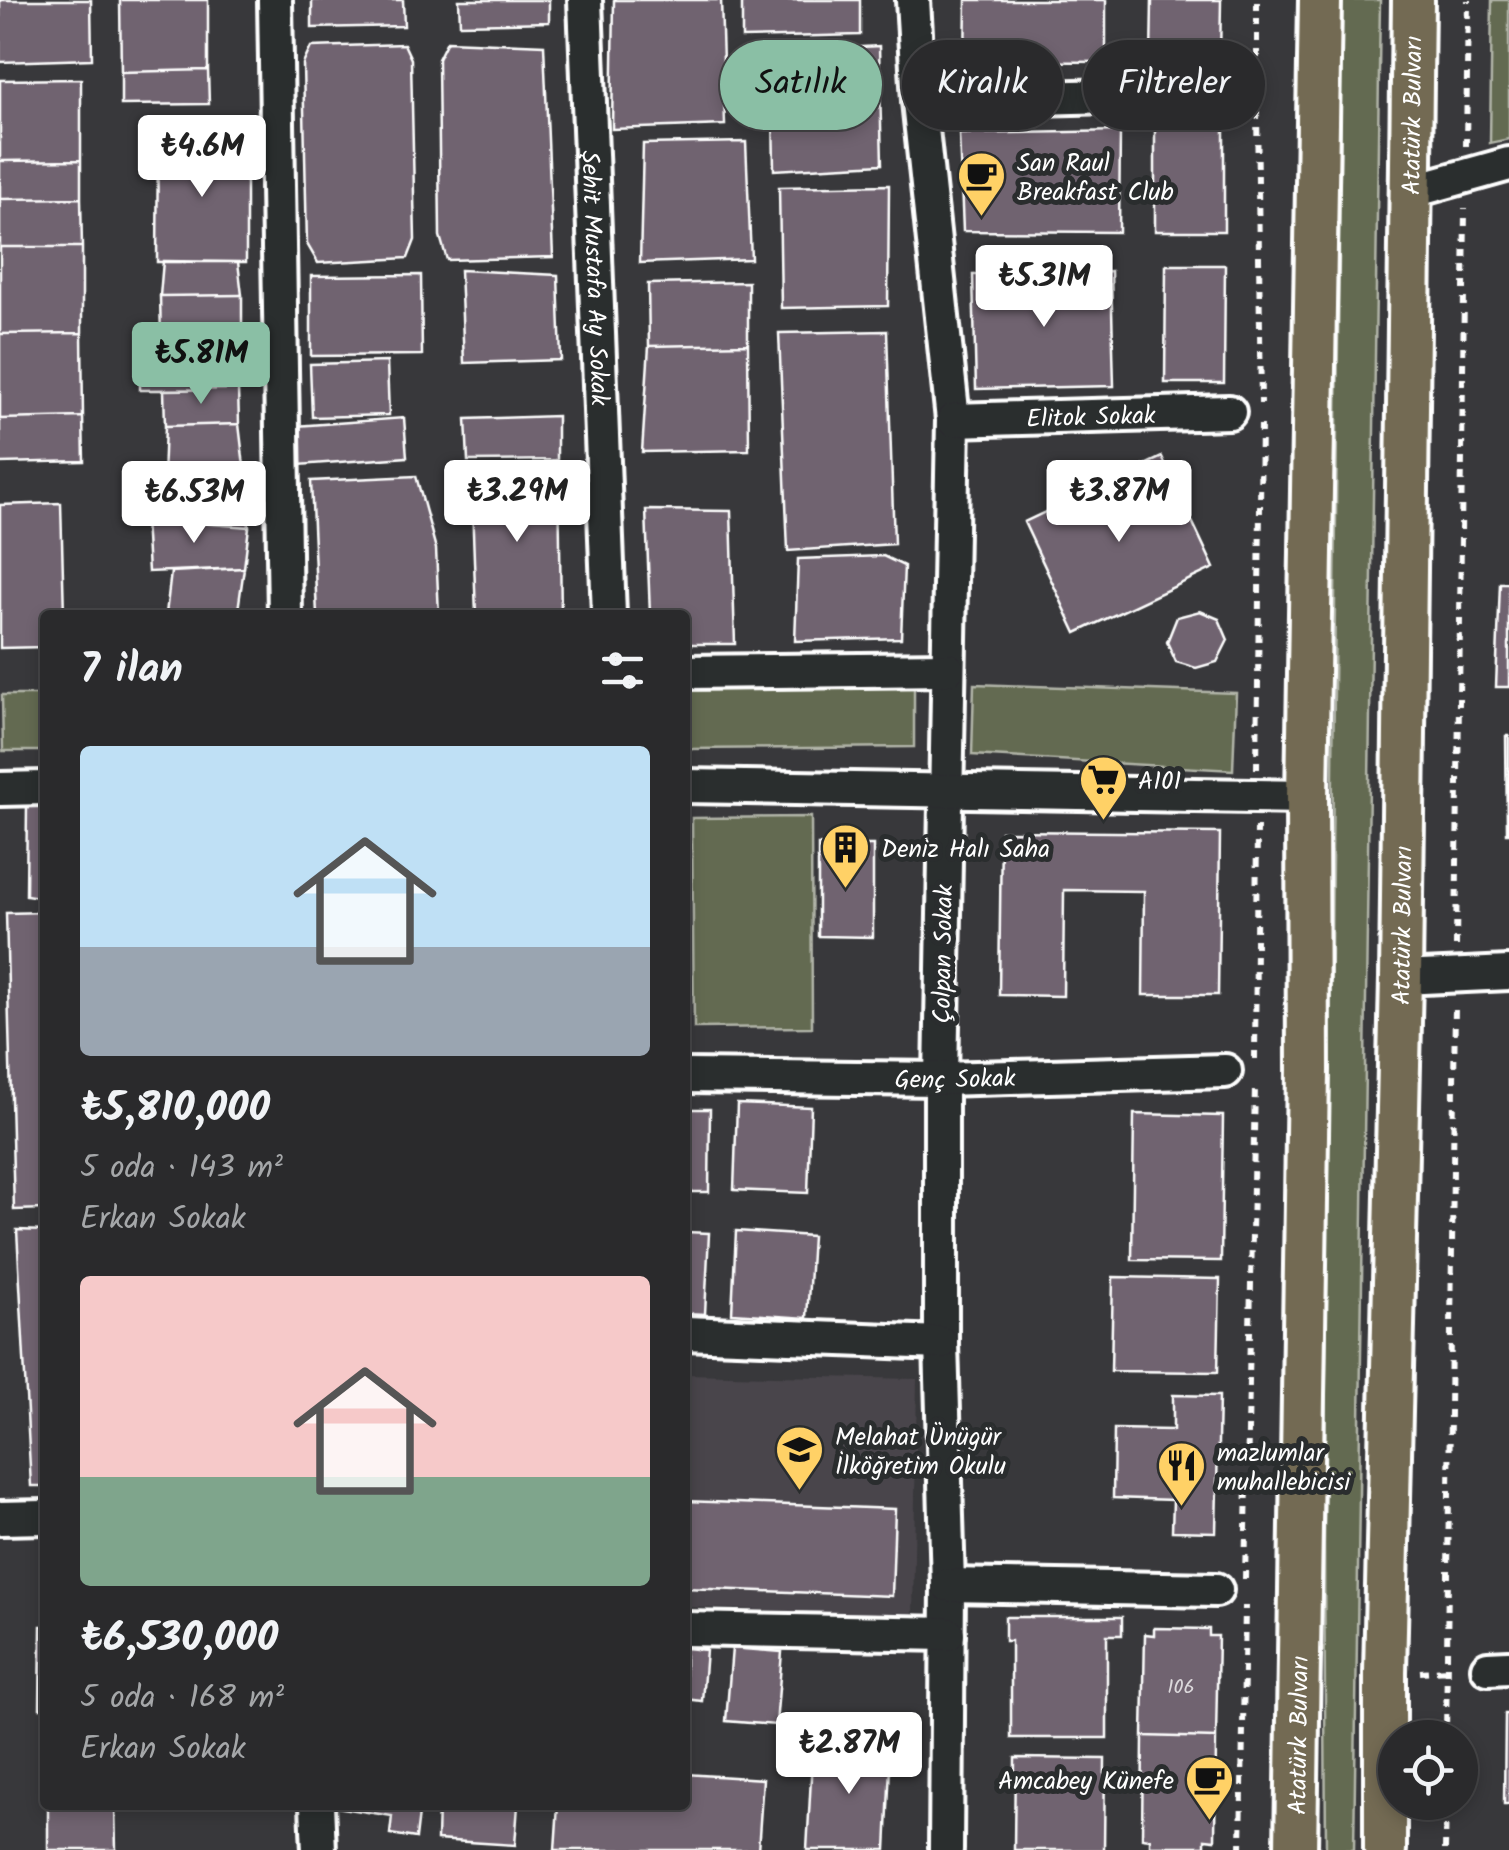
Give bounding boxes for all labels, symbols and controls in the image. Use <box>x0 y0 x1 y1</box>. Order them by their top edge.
street label: Atatürk Bulvarı <box>1393 35 1435 195</box>
chip: Satılık <box>720 40 882 130</box>
chip: Kiralık <box>902 40 1063 130</box>
chip: Filtreler <box>1083 40 1265 130</box>
pin: ₺4.6M <box>132 115 272 200</box>
text: ₺4.6M <box>160 122 244 173</box>
place label: San Raul Breakfast Club <box>1017 144 1174 213</box>
street label: Şehit Mustafa Ay Sokak <box>569 149 619 407</box>
cafe icon: San Raul Breakfast Club <box>956 150 1008 218</box>
pin: ₺5.31M <box>963 245 1125 330</box>
text: ₺5.31M <box>998 252 1090 303</box>
pin: ₺5.81M <box>120 322 282 407</box>
text: ₺5.81M <box>154 329 248 380</box>
street label: Elitok Sokak <box>1026 396 1156 440</box>
pin: ₺3.29M <box>436 460 598 545</box>
pin: ₺3.87M <box>1038 460 1200 545</box>
pin: ₺6.53M <box>113 461 275 546</box>
text: ₺3.29M <box>466 467 568 518</box>
text: ₺3.87M <box>1069 467 1169 518</box>
text: ₺6.53M <box>144 468 244 519</box>
text: 7 ilan <box>80 637 183 704</box>
icon: filters <box>595 643 650 698</box>
supermarket icon: A101 <box>1077 754 1129 822</box>
place label: A101 <box>1138 762 1181 802</box>
icon: home <box>275 811 455 991</box>
building icon: Deniz Halı Saha <box>820 822 872 890</box>
place label: Deniz Halı Saha <box>881 830 1050 870</box>
street label: Atatürk Bulvarı <box>1382 845 1425 1005</box>
street label: Çolpan Sokak <box>923 884 965 1024</box>
street label: Genç Sokak <box>894 1059 1016 1101</box>
text: ₺5,810,000 <box>80 1076 270 1143</box>
text: 5 oda · 143 m² <box>80 1143 283 1194</box>
text: Erkan Sokak <box>80 1194 246 1245</box>
icon: home <box>275 1341 455 1521</box>
place label: Melahat Ünügür İlköğretim Okulu <box>835 1418 1006 1487</box>
school or university icon: Melahat Ünügür İlköğretim Okulu <box>774 1424 826 1492</box>
place label: mazlumlar muhallebicisi <box>1217 1434 1351 1503</box>
restaurant icon: mazlumlar muhallebicisi <box>1156 1440 1208 1508</box>
text: ₺6,530,000 <box>80 1606 278 1673</box>
street label: Atatürk Bulvarı <box>1279 1655 1321 1815</box>
house number: 106 <box>1167 1672 1195 1704</box>
text: 5 oda · 168 m² <box>80 1673 284 1724</box>
pin: ₺2.87M <box>768 1712 930 1797</box>
text: ₺2.87M <box>798 1719 900 1770</box>
map controls <box>1378 1720 1478 1820</box>
button: locate <box>1378 1720 1478 1820</box>
text: Erkan Sokak <box>80 1724 246 1775</box>
cafe icon: Amcabey Künefe <box>1183 1754 1235 1822</box>
place label: Amcabey Künefe <box>998 1762 1174 1802</box>

